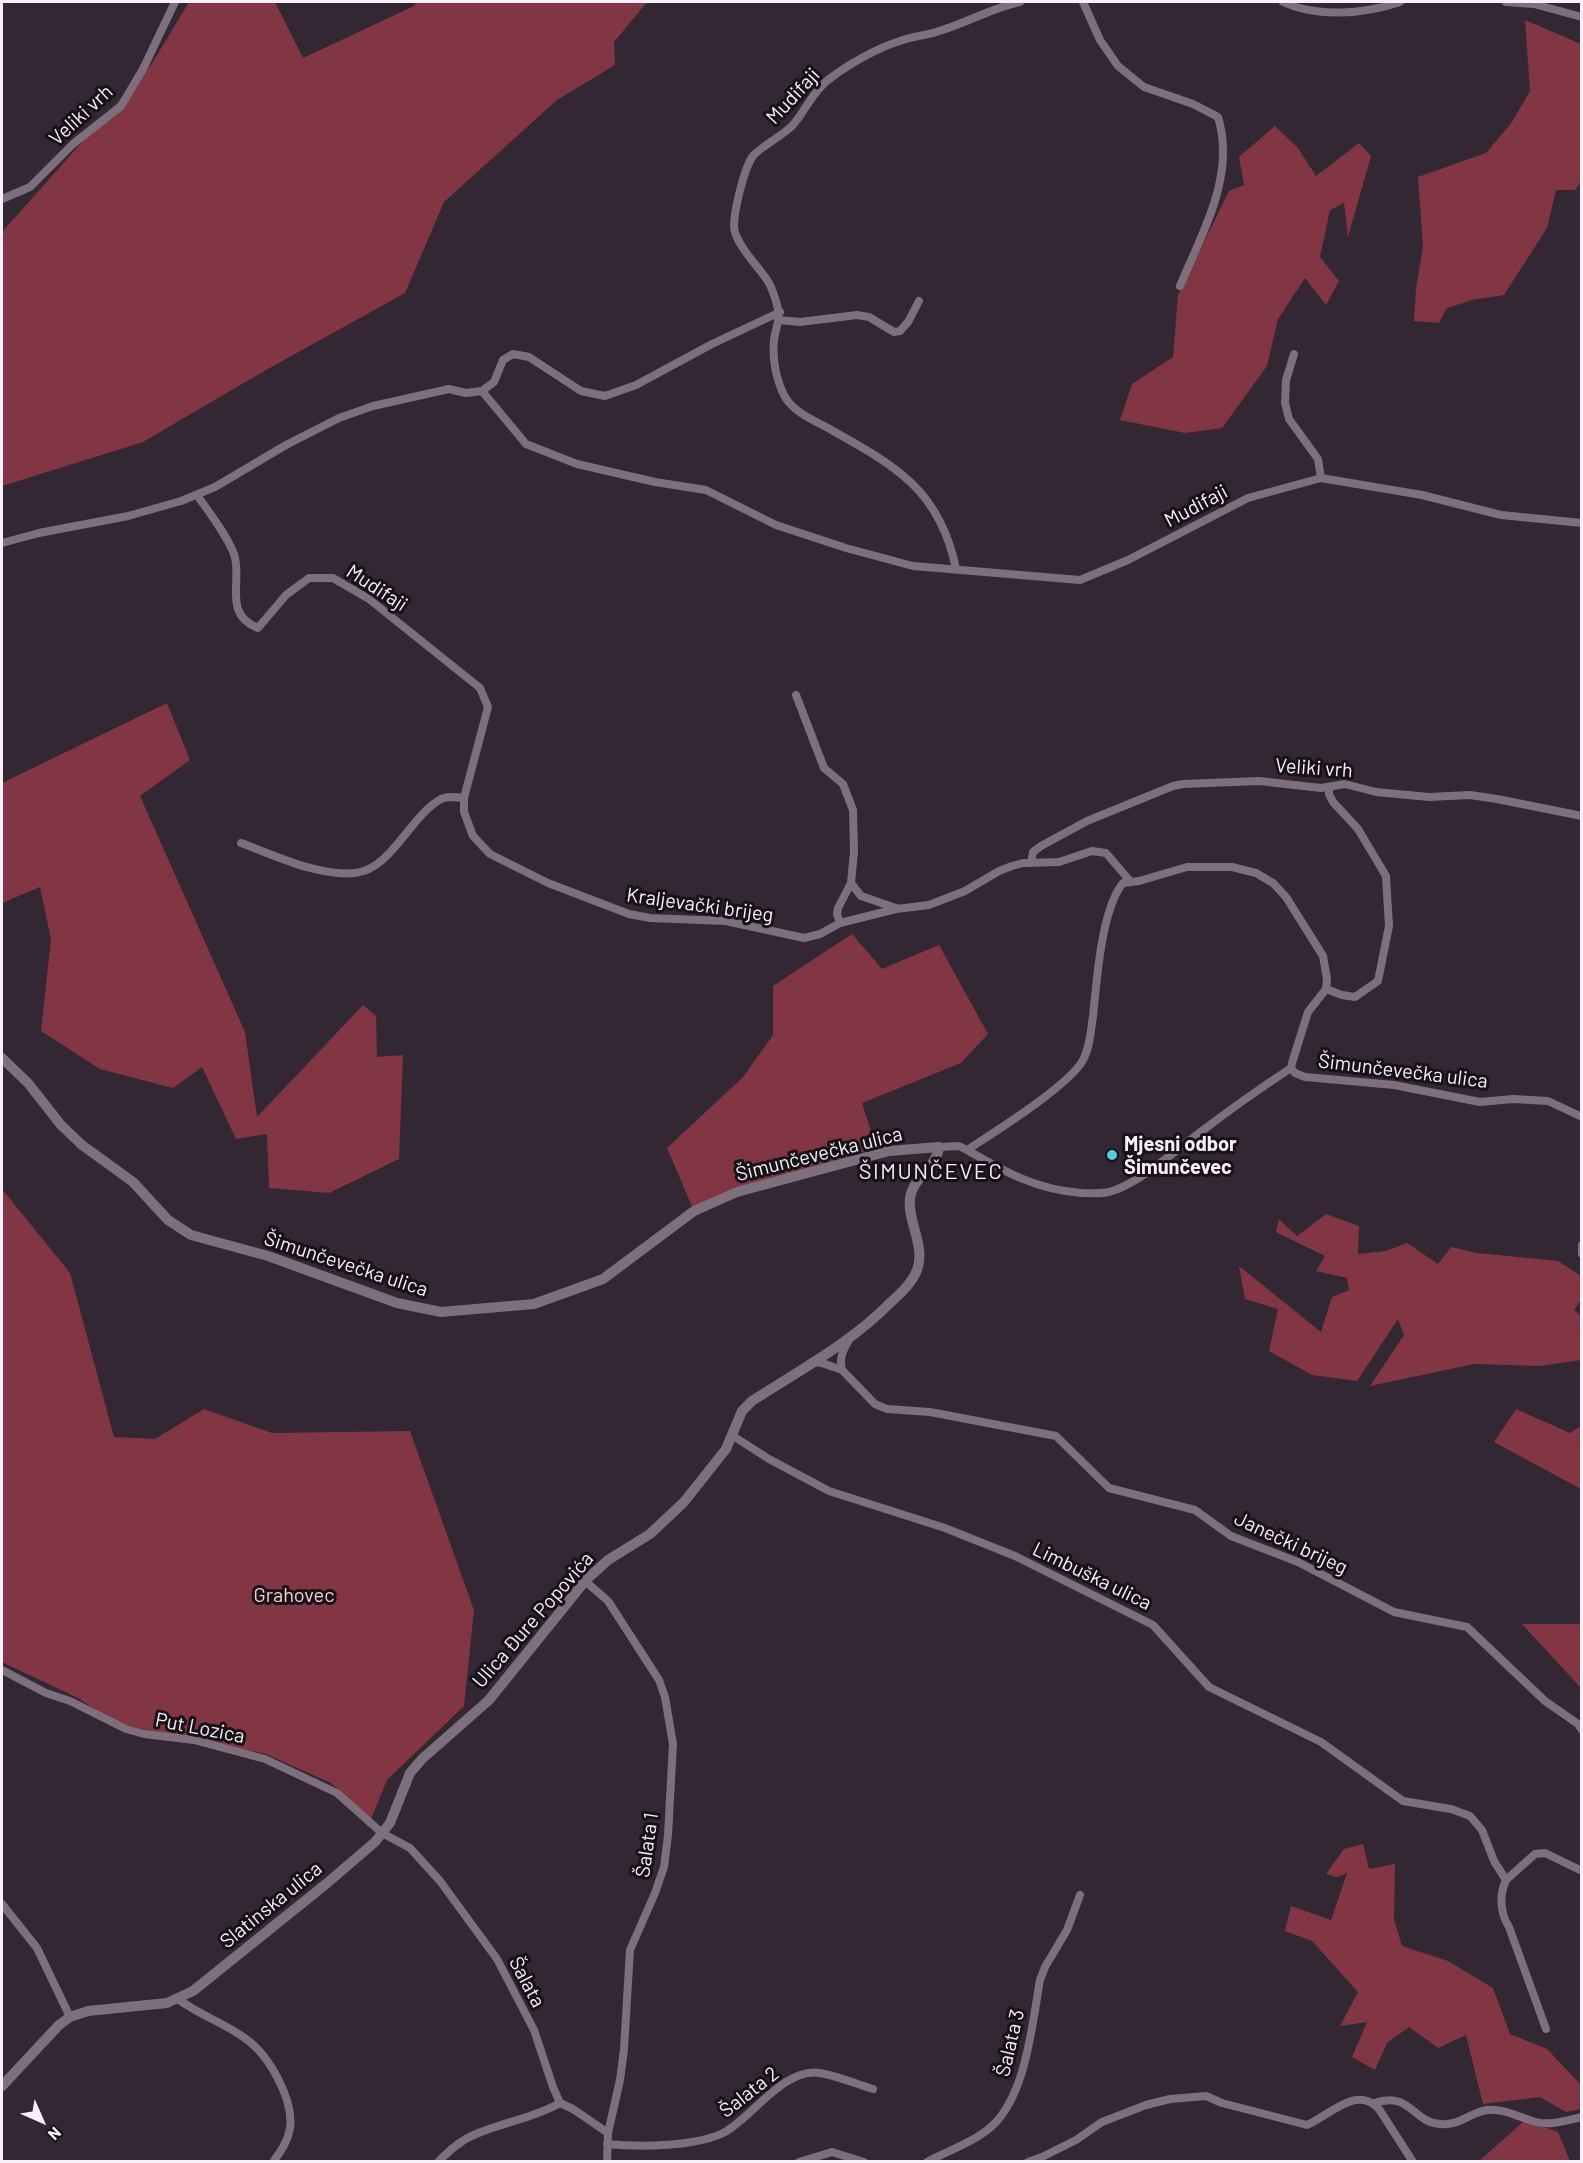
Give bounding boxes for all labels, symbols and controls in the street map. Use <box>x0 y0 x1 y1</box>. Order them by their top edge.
street label: Mudifaji <box>761 63 825 129</box>
street label: Veliki vrh <box>44 80 118 150</box>
street label: Mudifaji <box>1160 479 1232 533</box>
street label: Mudifaji <box>342 559 412 617</box>
street label: Veliki vrh <box>1274 753 1354 783</box>
street label: Kraljevački brijeg <box>625 883 775 927</box>
street label: Šimunčevečka ulica <box>1317 1049 1489 1093</box>
street label: Šimunčevečka ulica <box>733 1122 905 1186</box>
place label: Mjesni odbor Šimunčevec <box>1124 1132 1237 1179</box>
marker: Mjesni odbor Šimunčevec <box>1105 1148 1119 1162</box>
district label: ŠIMUNČEVEC <box>859 1159 1003 1185</box>
street label: Šimunčevečka ulica <box>261 1226 431 1302</box>
street label: Janečki brijeg <box>1231 1506 1351 1580</box>
street label: Limbuška ulica <box>1029 1537 1155 1615</box>
street label: Ulica Đure Popovića <box>467 1547 599 1693</box>
park label: Grahovec <box>253 1583 335 1607</box>
street label: Put Lozica <box>153 1708 247 1748</box>
street label: Šalata 1 <box>631 1811 663 1879</box>
street label: Slatinska ulica <box>215 1857 327 1953</box>
street label: Šalata <box>504 1952 550 2012</box>
street label: Šalata 3 <box>991 2007 1029 2079</box>
street label: Šalata 2 <box>714 2061 784 2123</box>
north arrow <box>12 2091 72 2151</box>
text: N <box>45 2124 66 2145</box>

